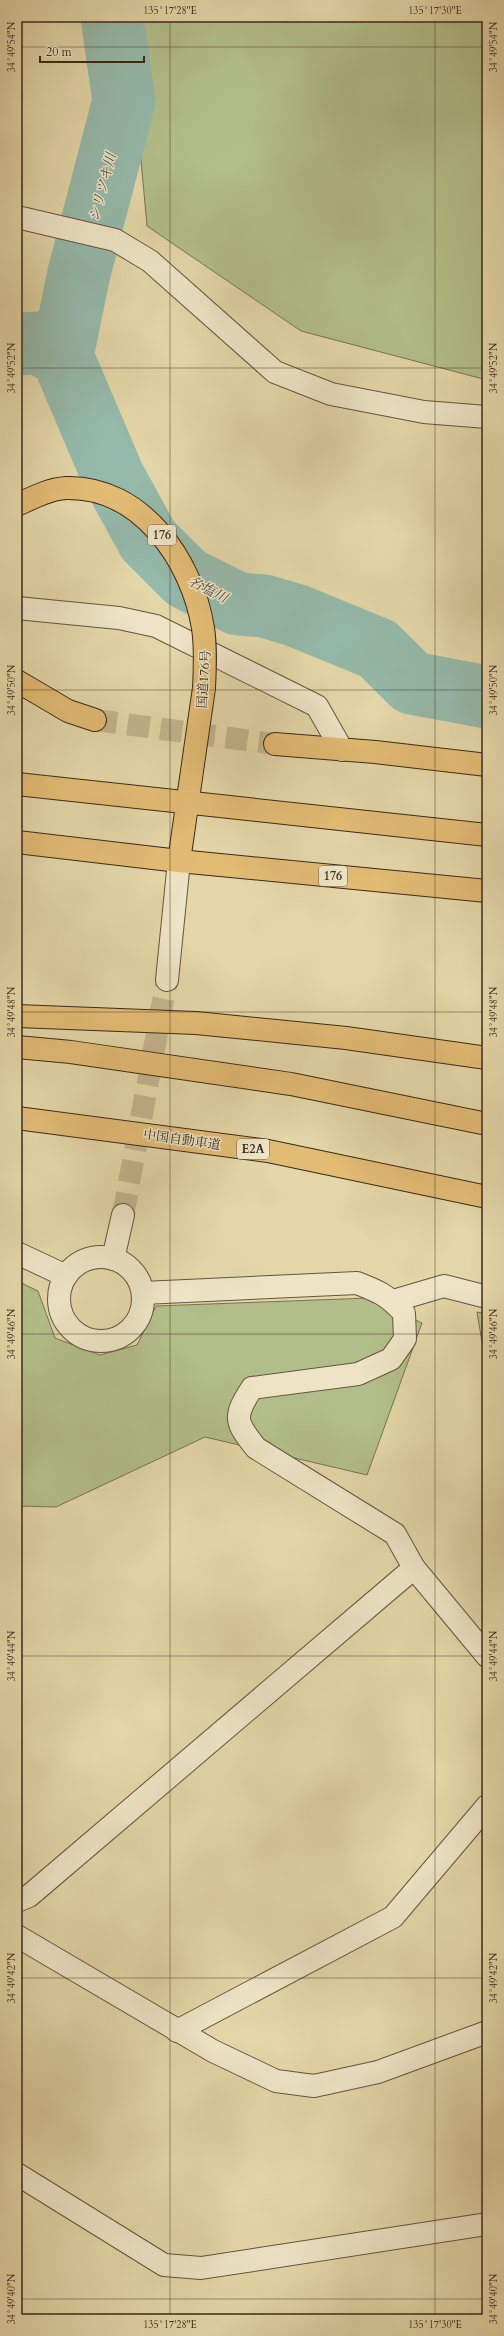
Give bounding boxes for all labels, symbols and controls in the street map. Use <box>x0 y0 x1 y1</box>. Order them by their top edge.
text: 135°17'28"E <box>143 4 197 18</box>
text: 135°17'30"E <box>408 4 462 18</box>
text: 34°49'54"N <box>5 21 19 72</box>
text: 34°49'54"N <box>487 21 501 72</box>
scale bar <box>40 38 144 64</box>
text: 20 m <box>46 44 73 60</box>
water label: シリツキ川 <box>84 149 121 223</box>
text: 34°49'52"N <box>5 342 19 393</box>
text: 34°49'52"N <box>487 342 501 393</box>
road number: 176 <box>148 525 176 545</box>
water label: 名塩川 <box>185 571 233 608</box>
street label: 国道176号 <box>193 649 215 709</box>
text: 34°49'50"N <box>5 664 19 715</box>
text: 34°49'50"N <box>487 664 501 715</box>
road number: 176 <box>319 866 347 886</box>
text: 34°49'48"N <box>5 986 19 1037</box>
text: 34°49'48"N <box>487 986 501 1037</box>
street label: 中国自動車道 <box>142 1126 222 1154</box>
road number: E2A <box>237 1139 269 1159</box>
text: 34°49'46"N <box>5 1308 19 1359</box>
text: 34°49'46"N <box>487 1308 501 1359</box>
text: 34°49'44"N <box>5 1630 19 1681</box>
text: 34°49'44"N <box>487 1630 501 1681</box>
text: 34°49'42"N <box>5 1952 19 2003</box>
text: 34°49'42"N <box>487 1952 501 2003</box>
text: 34°49'40"N <box>5 2273 19 2324</box>
text: 34°49'40"N <box>487 2273 501 2324</box>
text: 135°17'28"E <box>143 2318 197 2332</box>
text: 135°17'30"E <box>408 2318 462 2332</box>

